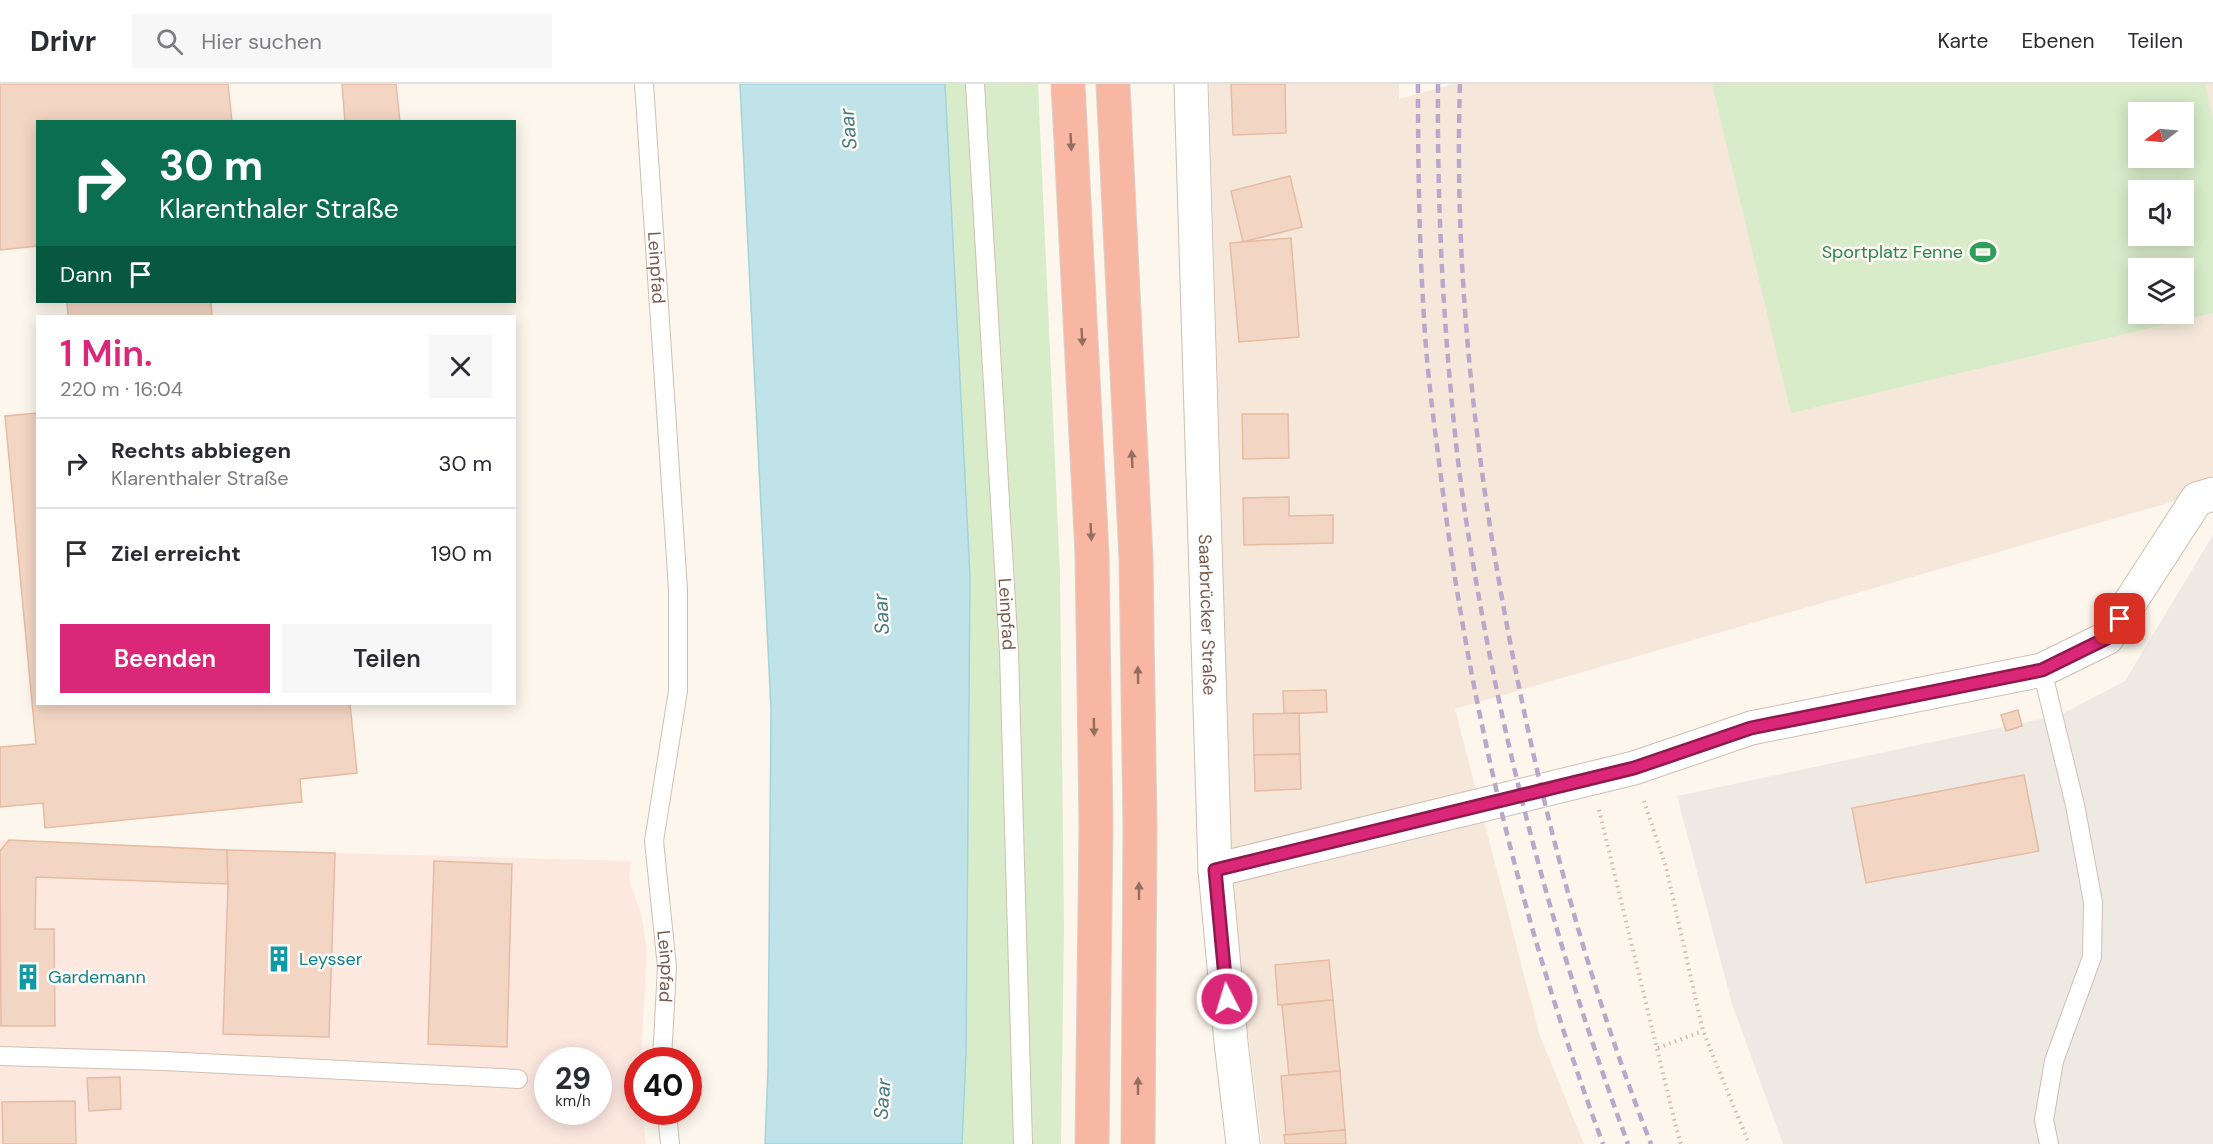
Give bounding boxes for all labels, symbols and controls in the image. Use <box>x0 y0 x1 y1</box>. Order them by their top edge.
search box <box>132 14 552 68</box>
text: Drivr <box>30 23 96 60</box>
icon: search <box>153 25 186 58</box>
text: Hier suchen <box>201 27 322 56</box>
text: Karte <box>1938 27 1988 55</box>
text: Ebenen <box>2021 27 2094 55</box>
text: Teilen <box>2127 27 2183 55</box>
north arrow <box>2128 102 2194 168</box>
map controls <box>2128 102 2194 324</box>
water label: Saar <box>833 107 863 151</box>
one-way arrow <box>1067 133 1076 152</box>
text: 30 m <box>159 138 263 193</box>
icon: right <box>60 144 138 222</box>
button: sound <box>2128 180 2194 246</box>
text: Klarenthaler Straße <box>159 191 399 226</box>
street label: Leinpfad <box>642 231 671 304</box>
sports icon: Sportplatz Fenne <box>1968 237 1998 267</box>
place label: Sportplatz Fenne <box>1822 240 1963 264</box>
icon: arrive <box>124 258 157 291</box>
button: layers <box>2128 258 2194 324</box>
text: Dann <box>60 260 112 289</box>
one-way arrow <box>1077 328 1086 347</box>
text: 1 Min. <box>60 330 152 377</box>
button: close <box>429 335 492 398</box>
text: 220 m · 16:04 <box>60 376 183 402</box>
text: Rechts abbiegen <box>111 436 291 465</box>
icon: right <box>60 447 93 480</box>
text: 30 m <box>438 449 492 478</box>
one-way arrow <box>1127 449 1136 468</box>
text: Klarenthaler Straße <box>111 465 289 491</box>
one-way arrow <box>1086 522 1095 541</box>
street label: Saarbrücker Straße <box>1193 534 1222 696</box>
icon: arrive <box>60 537 93 570</box>
text: Ziel erreicht <box>111 539 241 568</box>
text: 190 m <box>431 539 492 568</box>
street label: Leinpfad <box>993 577 1021 651</box>
water label: Saar <box>867 592 895 635</box>
pin <box>2094 593 2145 644</box>
icon: arrive <box>2103 602 2136 635</box>
button: Beenden <box>60 624 270 693</box>
button: Teilen <box>282 624 492 693</box>
one-way arrow <box>1133 665 1143 684</box>
one-way arrow <box>1090 717 1099 736</box>
one-way arrow <box>1135 881 1144 900</box>
street label: Leinpfad <box>651 929 679 1003</box>
building icon: Leysser <box>264 944 294 974</box>
place label: Leysser <box>299 947 363 971</box>
building icon: Gardemann <box>13 962 43 992</box>
place label: Gardemann <box>48 965 146 989</box>
position arrow <box>1195 967 1259 1031</box>
speed limit sign: 40 <box>624 1047 702 1125</box>
text: 29 <box>555 1059 591 1098</box>
one-way arrow <box>1133 1076 1143 1095</box>
water label: Saar <box>868 1077 896 1120</box>
text: km/h <box>555 1091 591 1111</box>

